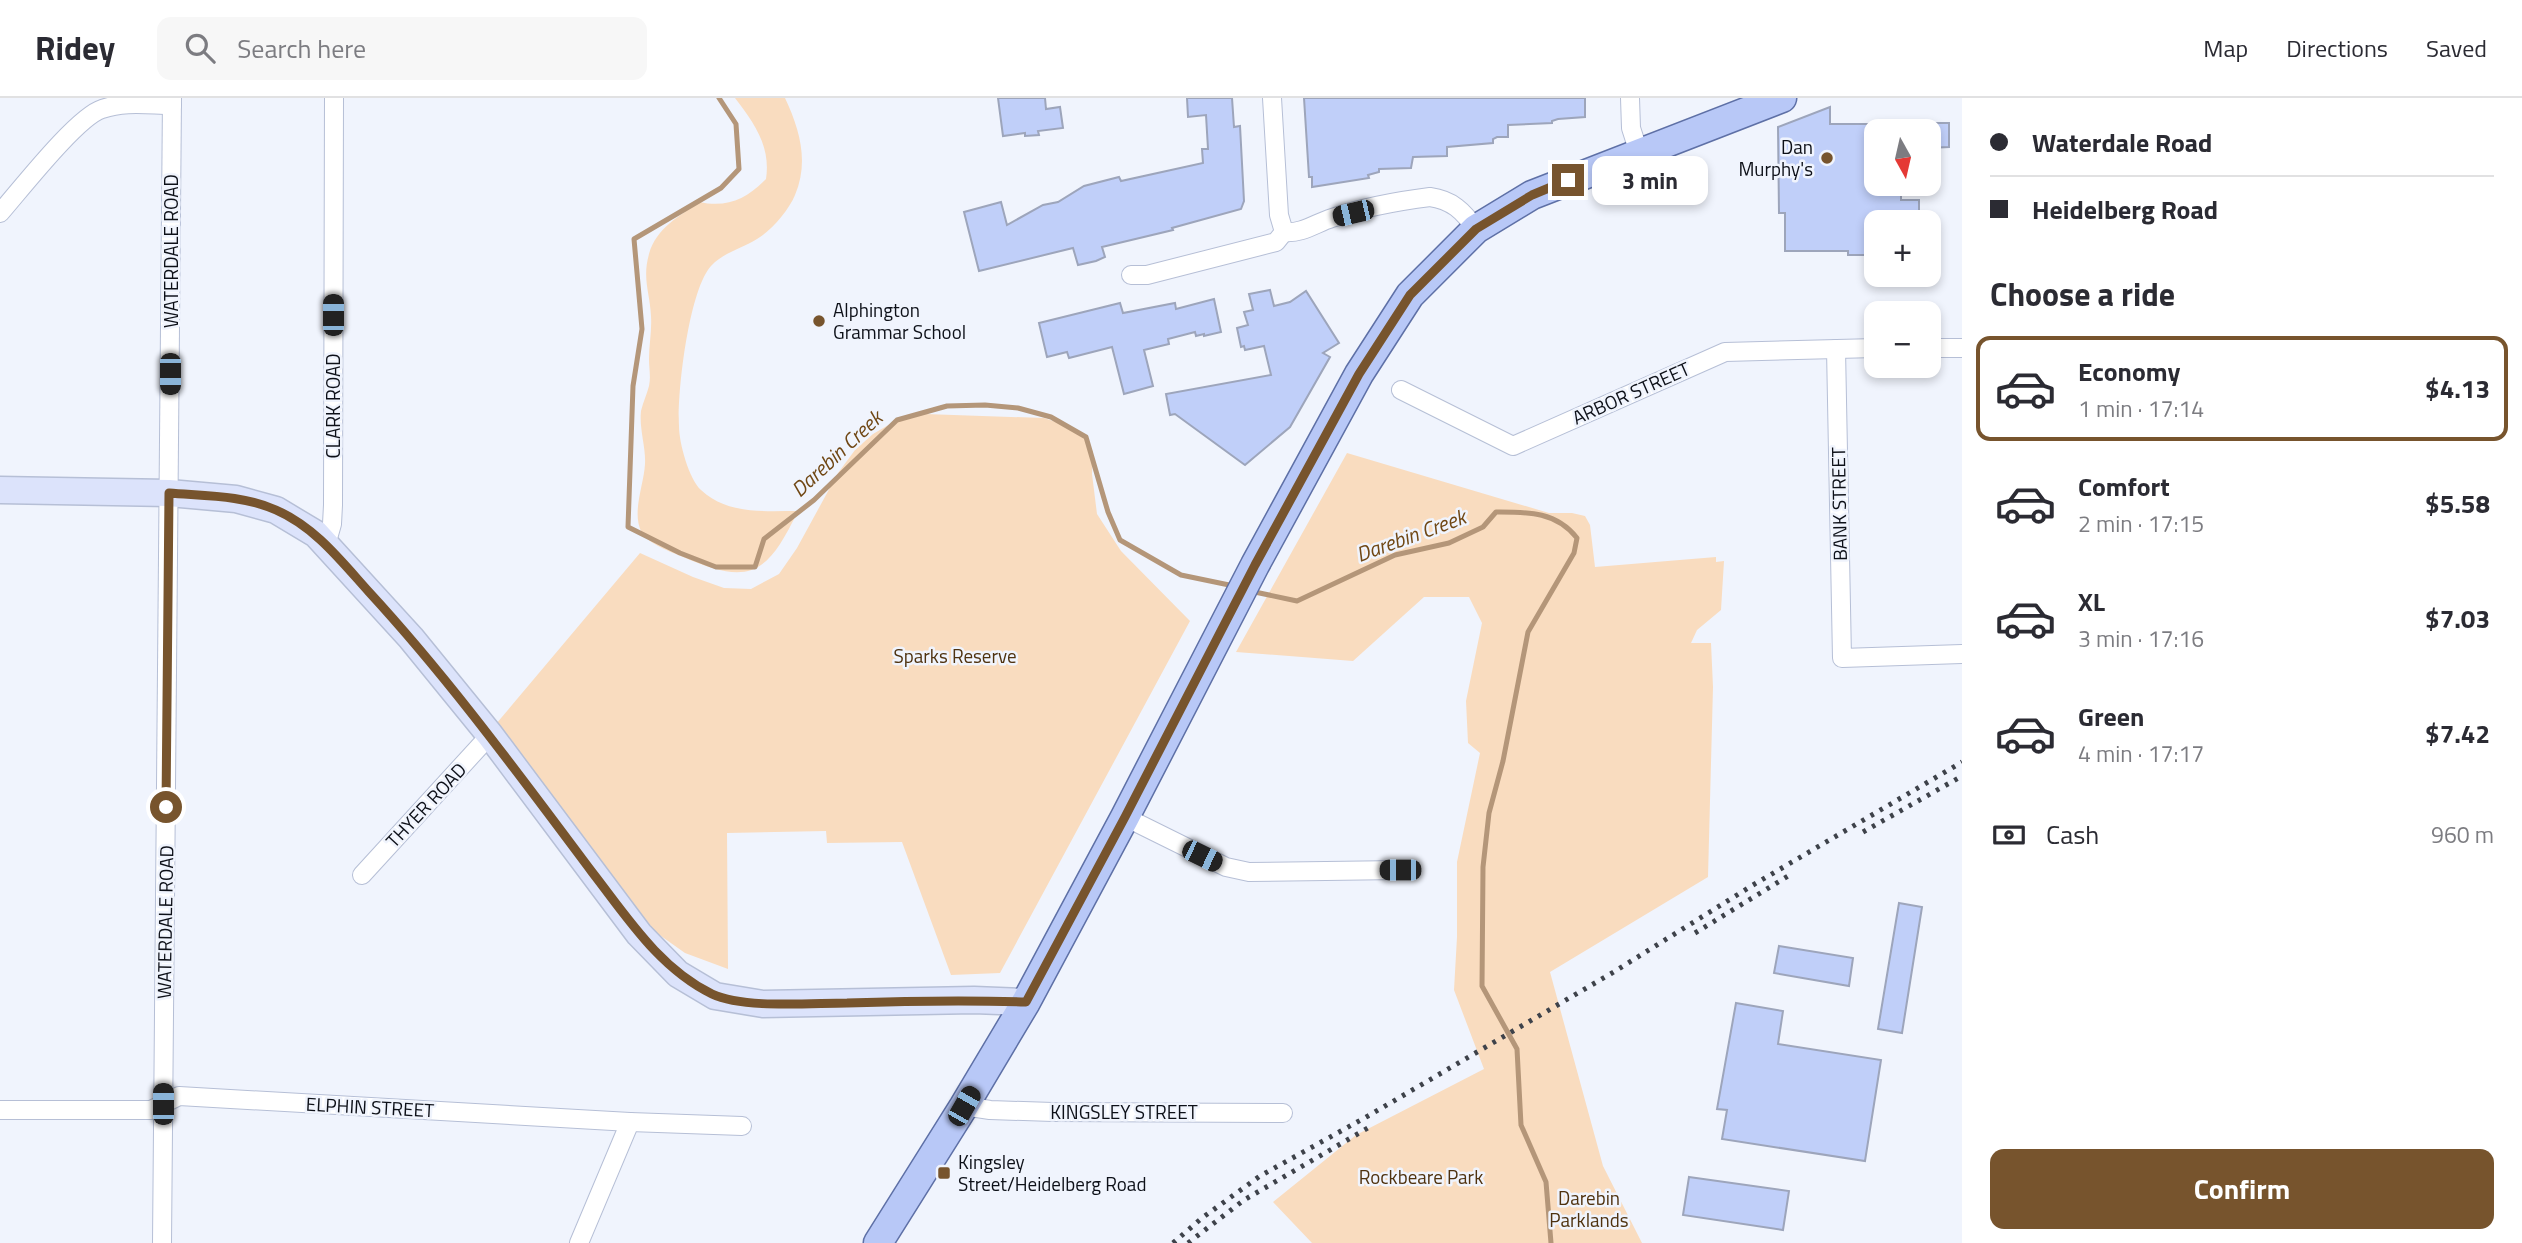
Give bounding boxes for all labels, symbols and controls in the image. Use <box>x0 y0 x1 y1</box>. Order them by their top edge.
search box <box>157 17 647 80</box>
text: Ridey <box>35 23 115 73</box>
icon: search <box>181 29 219 67</box>
text: Search here <box>237 29 366 68</box>
text: Map <box>2203 30 2248 66</box>
text: Directions <box>2286 30 2388 66</box>
text: Saved <box>2426 30 2487 66</box>
north arrow <box>1864 119 1941 196</box>
map controls <box>1864 119 1941 378</box>
text: Waterdale Road <box>2032 123 2212 162</box>
place label: Dan Murphy's <box>1738 132 1813 183</box>
marker: Dan Murphy's <box>1819 150 1835 166</box>
callout: 3 min <box>1592 155 1708 204</box>
text: 3 min <box>1622 163 1678 198</box>
route end <box>1552 164 1584 196</box>
street label: WATERDALE ROAD <box>156 174 185 328</box>
text: Heidelberg Road <box>2032 190 2218 229</box>
car <box>1331 198 1376 228</box>
button: + <box>1864 210 1941 287</box>
text: Choose a ride <box>1990 270 2175 318</box>
car <box>323 294 344 336</box>
place label: Alphington Grammar School <box>833 295 966 346</box>
button: − <box>1864 301 1941 378</box>
marker: Alphington Grammar School <box>811 313 827 329</box>
text: Economy <box>2078 352 2180 391</box>
car <box>160 353 181 395</box>
street label: CLARK ROAD <box>318 353 347 459</box>
street label: ARBOR STREET <box>1567 354 1694 431</box>
icon: car <box>1994 357 2057 420</box>
text: $4.13 <box>2425 369 2490 408</box>
text: 1 min · 17:14 <box>2078 391 2204 426</box>
water label: Darebin Creek <box>783 401 891 504</box>
street label: BANK STREET <box>1823 447 1854 561</box>
text: Comfort <box>2078 467 2170 506</box>
icon: car <box>1994 472 2057 535</box>
text: $5.58 <box>2425 484 2490 523</box>
water label: Darebin Creek <box>1351 499 1473 570</box>
text: 2 min · 17:15 <box>2078 506 2204 541</box>
text: XL <box>2078 582 2105 621</box>
icon: car <box>1994 587 2057 650</box>
text: $7.03 <box>2425 599 2490 638</box>
text: 3 min · 17:16 <box>2078 621 2204 656</box>
park label: Sparks Reserve <box>893 641 1017 670</box>
text: Green <box>2078 697 2144 736</box>
icon: car <box>1994 702 2057 765</box>
text: $7.42 <box>2425 714 2490 753</box>
text: 4 min · 17:17 <box>2078 736 2204 771</box>
street label: THYER ROAD <box>379 756 473 854</box>
route start <box>150 791 182 823</box>
text: Cash <box>2046 815 2099 854</box>
icon: cash <box>1990 816 2028 854</box>
text: 960 m <box>2431 817 2494 852</box>
car <box>1179 837 1226 875</box>
street label: WATERDALE ROAD <box>149 845 180 999</box>
car <box>1380 860 1422 881</box>
car <box>153 1083 174 1125</box>
car <box>945 1083 984 1129</box>
street label: ELPHIN STREET <box>305 1089 435 1124</box>
street label: KINGSLEY STREET <box>1050 1097 1198 1126</box>
place label: Kingsley Street/Heidelberg Road <box>958 1147 1146 1198</box>
button: Confirm <box>1990 1149 2494 1229</box>
park label: Rockbeare Park <box>1359 1162 1483 1191</box>
marker: Kingsley Street/Heidelberg Road <box>936 1165 952 1181</box>
park label: Darebin Parklands <box>1549 1183 1629 1234</box>

